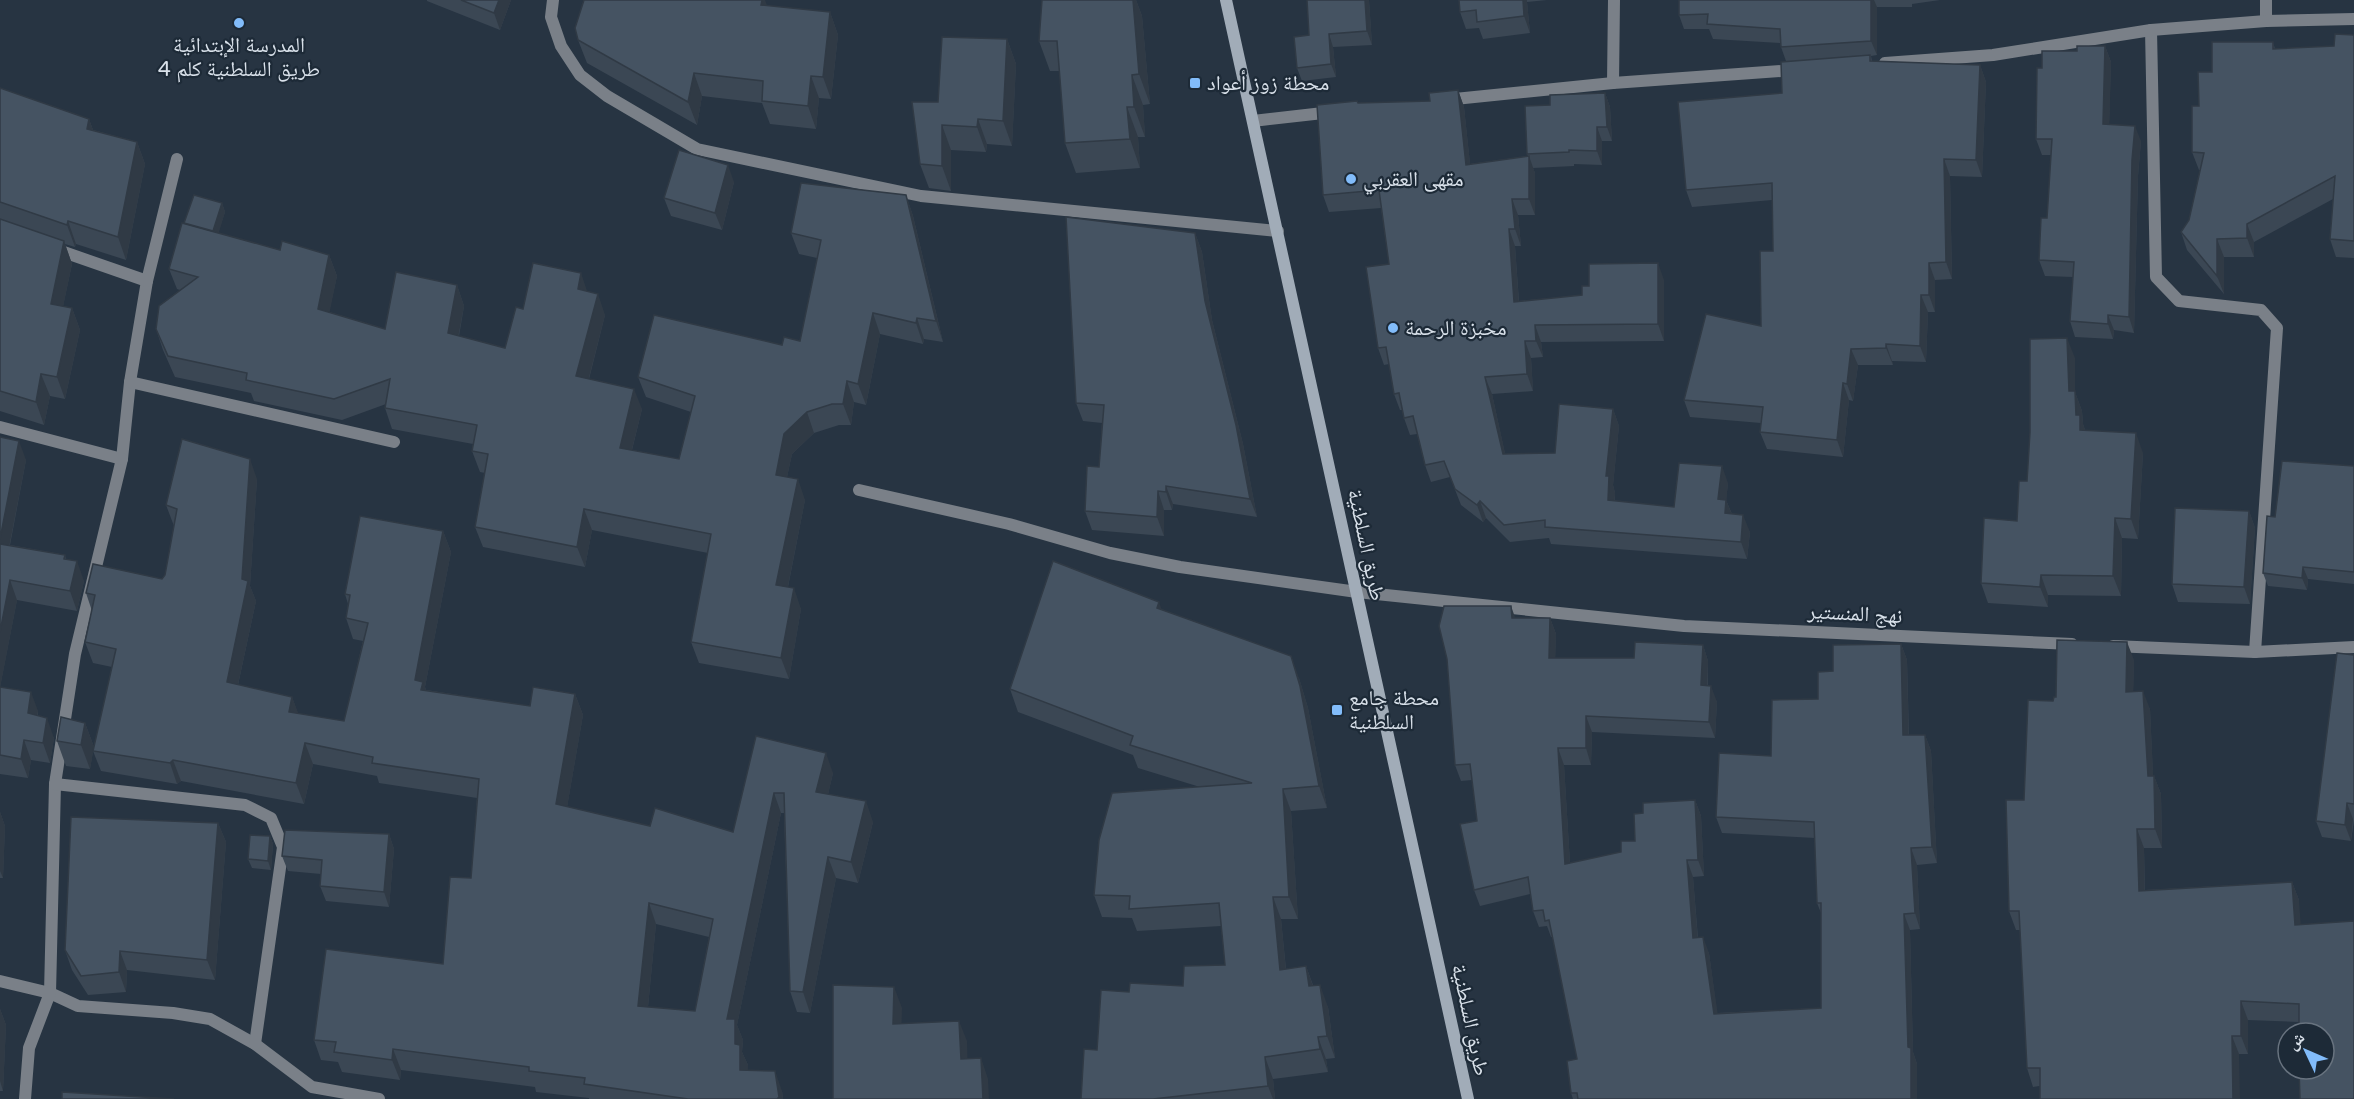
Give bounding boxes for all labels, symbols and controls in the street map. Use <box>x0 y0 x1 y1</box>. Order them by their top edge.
marker: المدرسة الإبتدائية طريق السلطنية كلم 4 <box>232 16 246 30</box>
place label: المدرسة الإبتدائية طريق السلطنية كلم 4 <box>158 33 320 83</box>
place label: محطة زوز أعواد <box>1207 70 1329 96</box>
marker: محطة زوز أعواد <box>1188 76 1202 90</box>
place label: مقهى العقربي <box>1363 167 1464 195</box>
marker: مقهى العقربي <box>1344 172 1358 186</box>
place label: مخبزة الرحمة <box>1405 316 1507 341</box>
marker: مخبزة الرحمة <box>1386 321 1400 335</box>
street label: طريق السلطنية <box>1342 487 1390 603</box>
street label: نهج المنستير <box>1806 599 1903 629</box>
place label: محطة جامع السلطنية <box>1349 686 1439 735</box>
marker: محطة جامع السلطنية <box>1330 703 1344 717</box>
street label: طريق السلطنية <box>1446 962 1494 1078</box>
north arrow <box>2276 1021 2336 1081</box>
text: ش <box>2283 1028 2309 1054</box>

